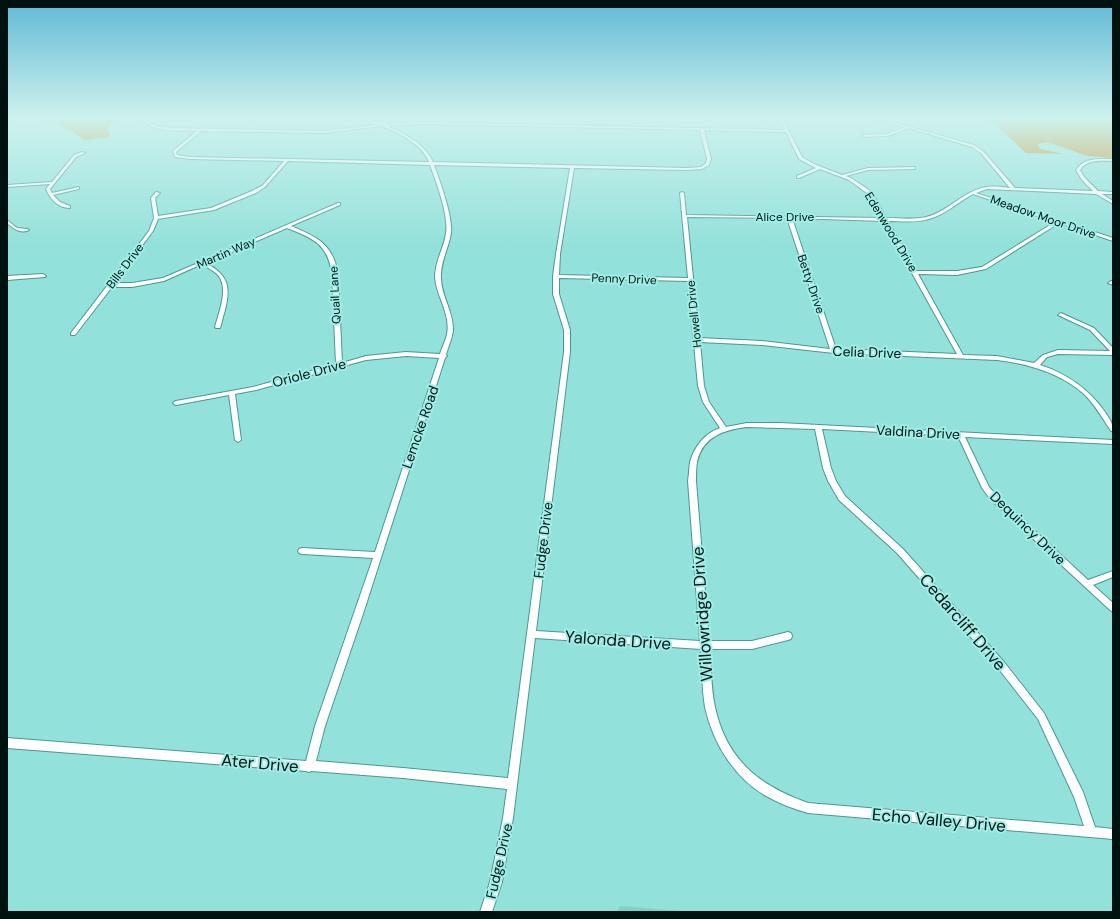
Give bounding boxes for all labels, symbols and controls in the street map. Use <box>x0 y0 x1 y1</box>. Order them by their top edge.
street label: Edenwood Drive <box>861 189 921 275</box>
street label: Meadow Moor Drive <box>988 191 1098 243</box>
street label: Alice Drive <box>756 209 815 225</box>
street label: Martin Way <box>194 233 258 273</box>
street label: Bills Drive <box>103 240 147 292</box>
street label: Betty Drive <box>793 252 829 316</box>
street label: Quail Lane <box>325 265 345 324</box>
street label: Penny Drive <box>591 270 657 288</box>
street label: Howell Drive <box>682 279 705 349</box>
street label: Celia Drive <box>832 342 902 362</box>
street label: Oriole Drive <box>270 355 348 391</box>
street label: Lemcke Road <box>397 383 443 471</box>
street label: Valdina Drive <box>876 421 960 443</box>
street label: Dequincy Drive <box>986 487 1070 569</box>
street label: Fudge Drive <box>529 501 557 579</box>
street label: Willowridge Drive <box>686 546 718 682</box>
street label: Cedarcliff Drive <box>915 569 1011 675</box>
street label: Yalonda Drive <box>564 625 672 655</box>
street label: Ater Drive <box>220 749 300 777</box>
street label: Echo Valley Drive <box>871 803 1007 837</box>
street label: Fudge Drive <box>482 822 516 900</box>

